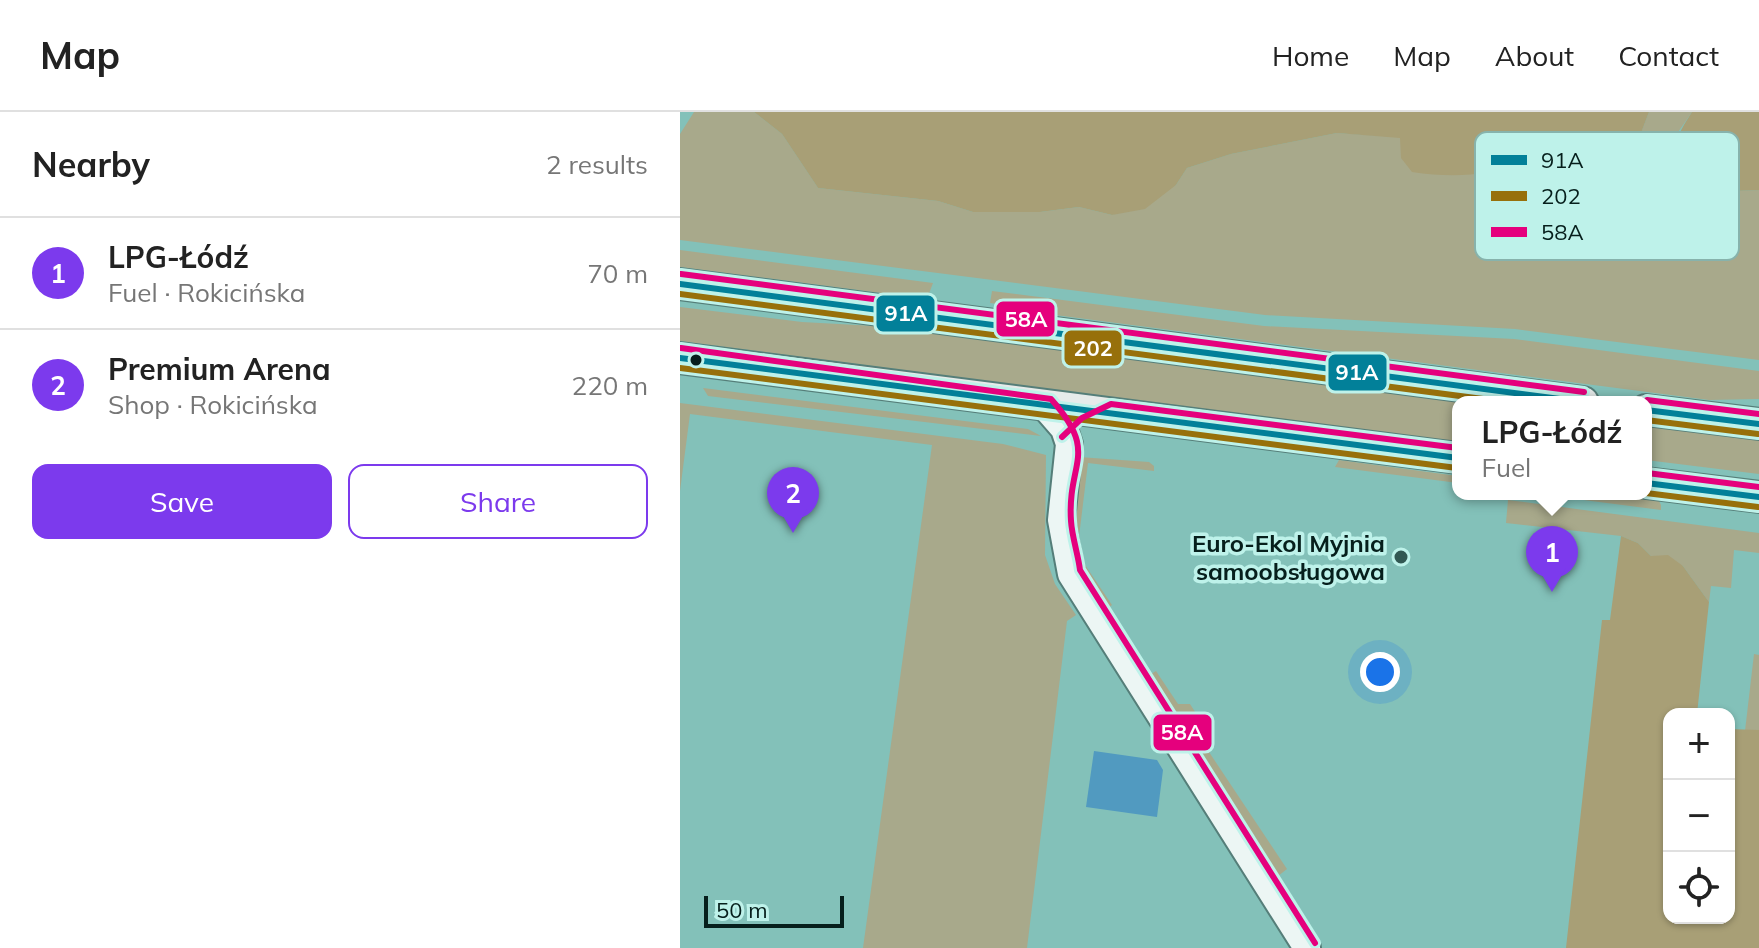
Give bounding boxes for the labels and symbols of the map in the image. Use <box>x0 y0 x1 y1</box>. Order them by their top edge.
legend <box>1475 132 1739 260</box>
text: 91A <box>1541 146 1584 174</box>
text: 202 <box>1541 182 1581 210</box>
text: 58A <box>1541 218 1584 246</box>
line badge: 91A <box>875 294 936 333</box>
text: 91A <box>885 299 928 327</box>
line badge: 58A <box>995 300 1056 338</box>
text: 58A <box>1005 305 1048 333</box>
line badge: 202 <box>1063 329 1123 367</box>
text: 202 <box>1073 334 1113 362</box>
unlabelled marker <box>688 352 704 368</box>
line badge: 91A <box>1327 353 1388 392</box>
text: 91A <box>1336 358 1379 386</box>
pin: 2 <box>767 467 819 533</box>
pin: 1 <box>1526 526 1578 592</box>
place label: Euro-Ekol Myjnia samoobsługowa <box>1192 528 1385 586</box>
marker: Euro-Ekol Myjnia samoobsługowa <box>1392 548 1410 566</box>
your location <box>1360 652 1400 692</box>
line badge: 58A <box>1152 713 1213 752</box>
text: 58A <box>1161 718 1204 746</box>
scale bar <box>704 892 844 928</box>

